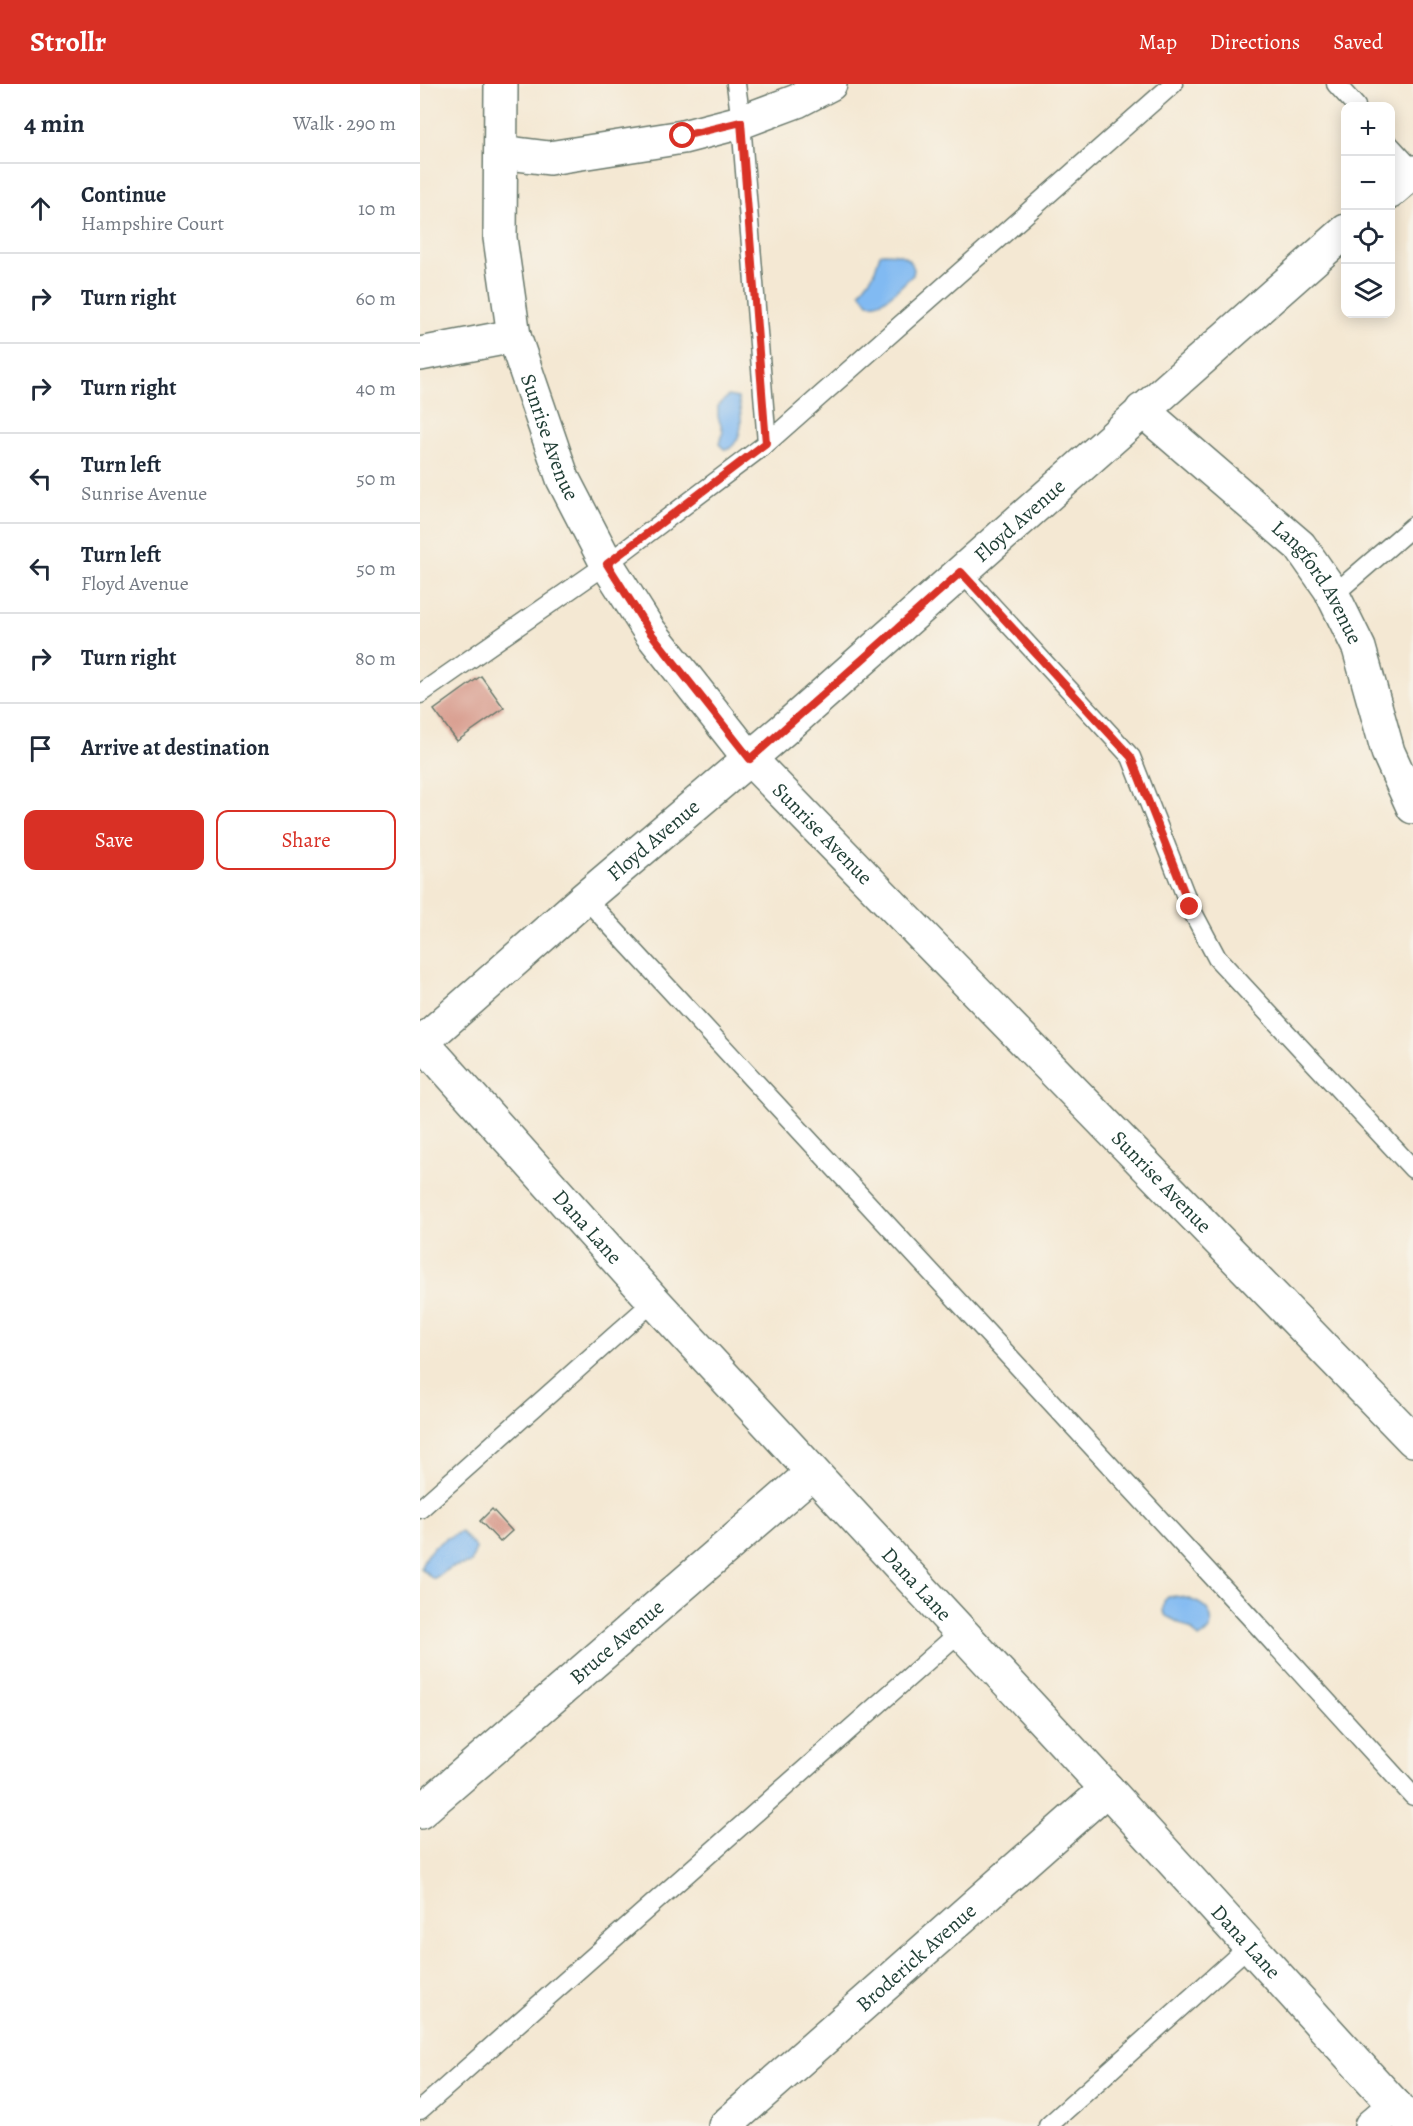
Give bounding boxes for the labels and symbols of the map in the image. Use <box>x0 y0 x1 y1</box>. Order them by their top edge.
route start <box>669 122 695 148</box>
street label: Sunrise Avenue <box>514 370 586 505</box>
street label: Floyd Avenue <box>968 472 1071 568</box>
street label: Langford Avenue <box>1266 514 1369 649</box>
street label: Sunrise Avenue <box>766 776 879 891</box>
street label: Floyd Avenue <box>601 793 706 887</box>
route end <box>1176 893 1202 919</box>
street label: Sunrise Avenue <box>1105 1124 1218 1239</box>
street label: Dana Lane <box>547 1183 628 1270</box>
street label: Dana Lane <box>875 1541 958 1627</box>
street label: Bruce Avenue <box>563 1593 670 1691</box>
street label: Broderick Avenue <box>850 1897 982 2018</box>
street label: Dana Lane <box>1205 1898 1287 1985</box>

